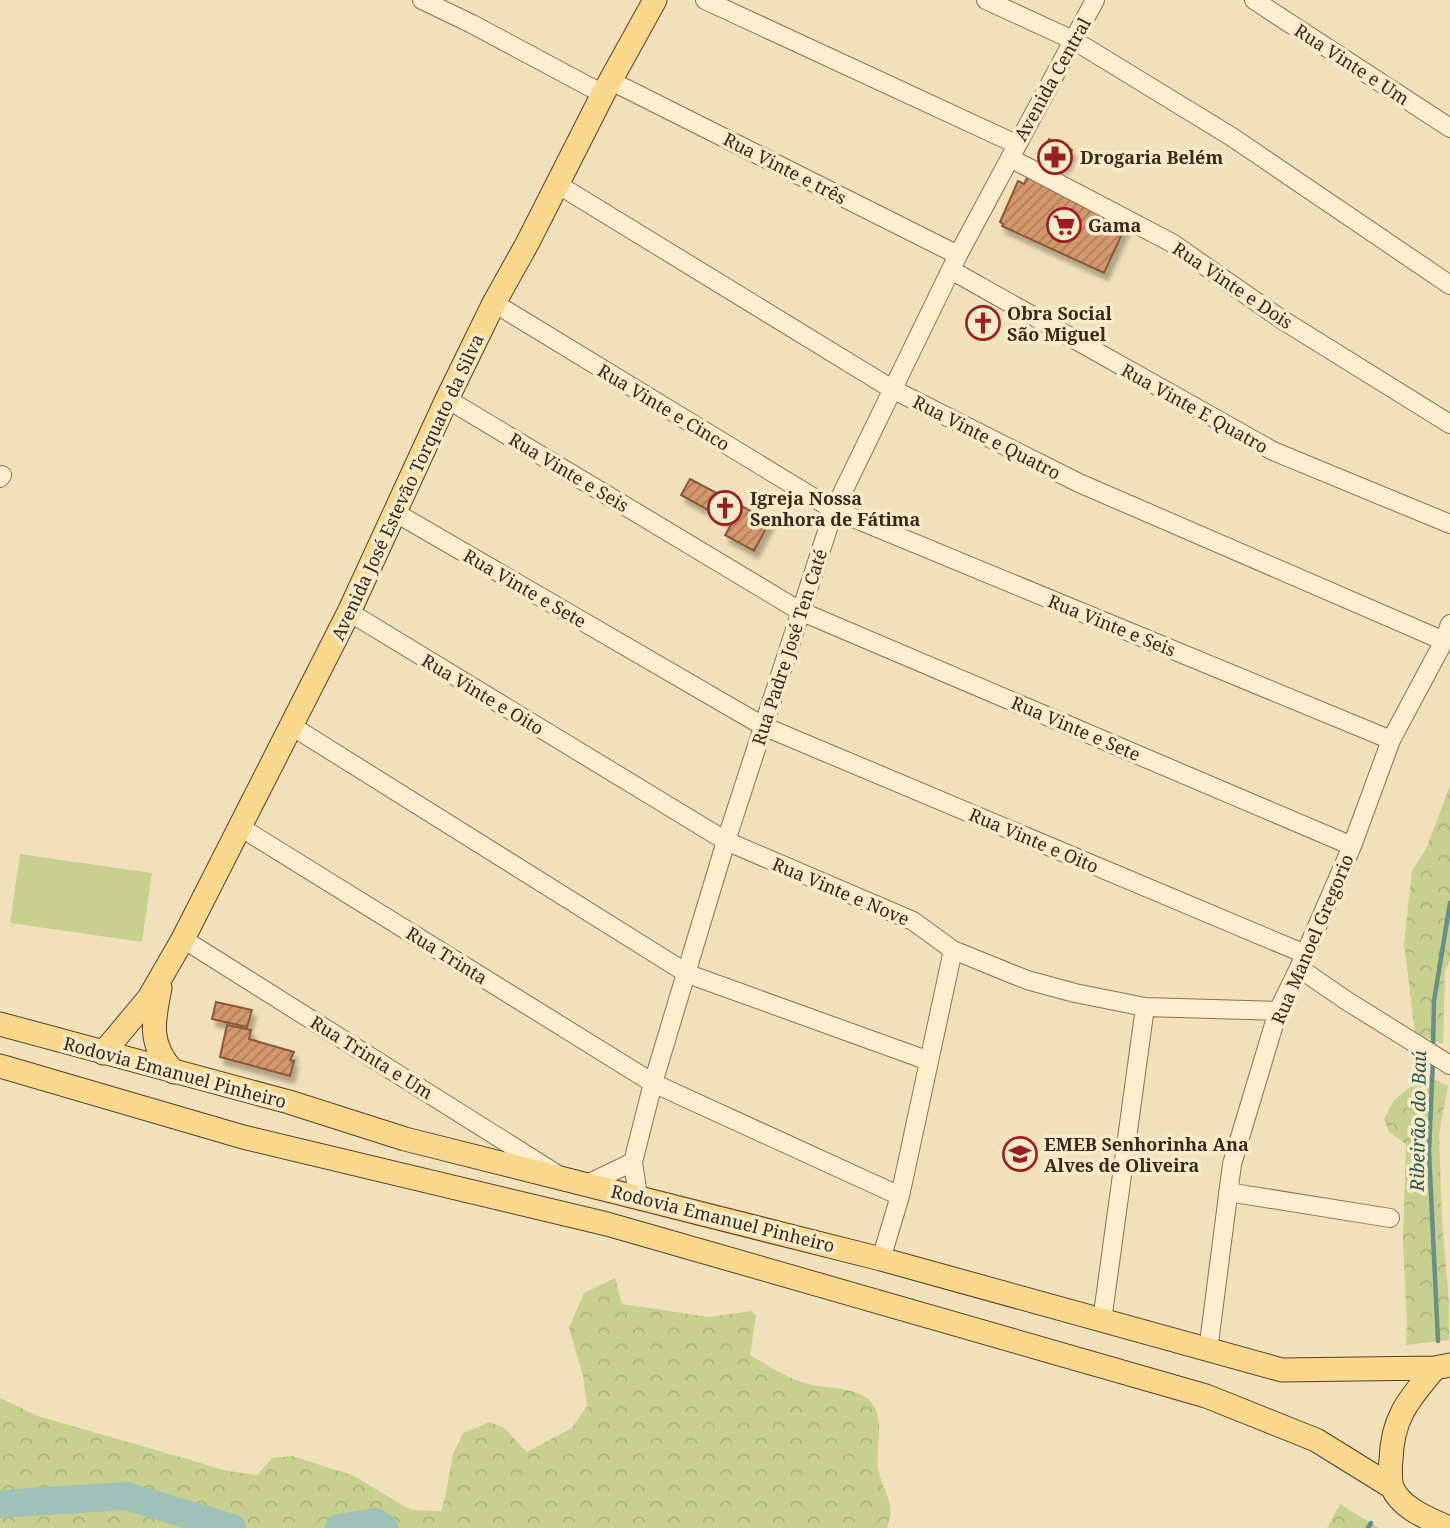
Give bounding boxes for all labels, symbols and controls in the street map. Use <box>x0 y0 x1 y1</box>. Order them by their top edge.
street label: Avenida Central <box>1008 13 1096 145</box>
street label: Rua Vinte e Um <box>1290 18 1414 110</box>
street label: Rua Vinte e três <box>719 127 851 209</box>
pharmacy icon: Drogaria Belém <box>1036 138 1074 176</box>
place label: Drogaria Belém <box>1080 145 1223 169</box>
supermarket icon: Gama <box>1045 206 1083 244</box>
place label: Gama <box>1088 213 1141 237</box>
street label: Rua Vinte e Dois <box>1168 236 1298 334</box>
place label: Obra Social São Miguel <box>1007 301 1112 346</box>
church icon: Obra Social São Miguel <box>964 304 1002 342</box>
street label: Avenida José Estevão Torquato da Silva <box>325 330 489 644</box>
street label: Rua Vinte e Cinco <box>593 358 735 456</box>
street label: Rua Vinte E Quatro <box>1117 358 1273 458</box>
street label: Rua Vinte e Quatro <box>909 389 1065 485</box>
street label: Rua Vinte e Seis <box>505 427 633 517</box>
place label: Igreja Nossa Senhora de Fátima <box>750 486 921 531</box>
church icon: Igreja Nossa Senhora de Fátima <box>706 489 744 527</box>
street label: Rua Vinte e Sete <box>459 543 591 633</box>
street label: Rua Padre José Ten Caté <box>746 546 832 748</box>
street label: Rua Vinte e Seis <box>1045 588 1179 662</box>
street label: Rua Vinte e Oito <box>418 648 548 740</box>
street label: Rua Vinte e Sete <box>1008 690 1144 766</box>
street label: Rua Vinte e Oito <box>966 802 1102 878</box>
street label: Rua Manoel Gregorio <box>1265 850 1359 1028</box>
street label: Rua Vinte e Nove <box>769 851 913 931</box>
street label: Rua Trinta <box>402 921 492 989</box>
street label: Rua Trinta e Um <box>306 1010 438 1104</box>
street label: Rodovia Emanuel Pinheiro <box>61 1031 289 1113</box>
water label: Ribeirão do Baú <box>1404 1050 1432 1193</box>
place label: EMEB Senhorinha Ana Alves de Oliveira <box>1044 1132 1249 1177</box>
school or university icon: EMEB Senhorinha Ana Alves de Oliveira <box>1001 1135 1039 1173</box>
street label: Rodovia Emanuel Pinheiro <box>609 1179 837 1257</box>

